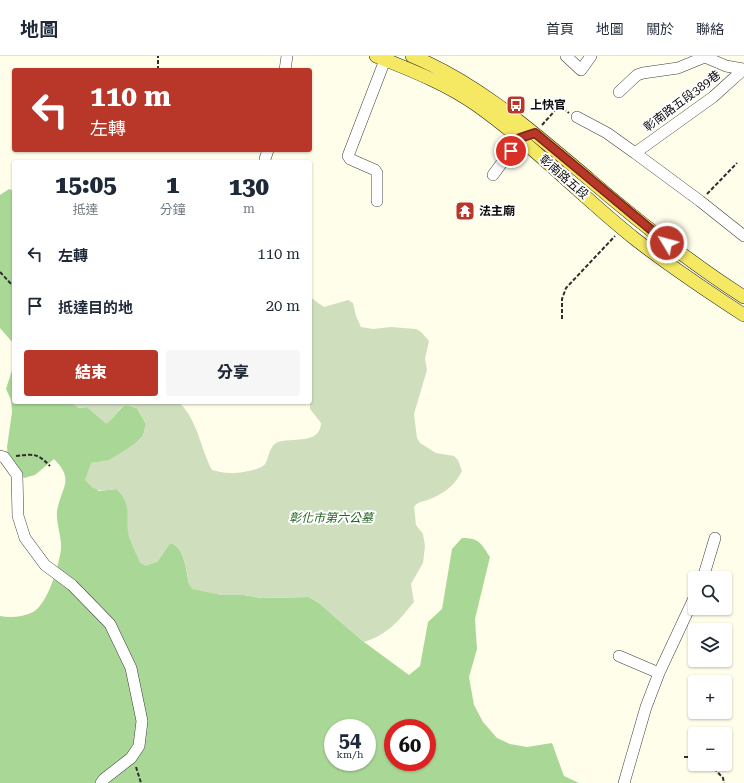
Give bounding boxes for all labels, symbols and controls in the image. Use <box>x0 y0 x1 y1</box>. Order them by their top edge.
text: 地圖 <box>20 18 58 41</box>
text: 首頁 <box>546 21 574 37</box>
text: 地圖 <box>596 21 624 37</box>
text: 關於 <box>646 21 674 37</box>
text: 聯絡 <box>696 21 724 37</box>
street label: 彰南路五段389巷 <box>641 68 723 134</box>
text: 110 m <box>90 80 171 113</box>
icon: left <box>24 84 76 136</box>
bus stop icon: 上快官 <box>505 94 527 116</box>
place label: 上快官 <box>530 98 566 112</box>
text: 左轉 <box>90 118 126 139</box>
pin <box>494 134 528 168</box>
icon: arrive <box>500 140 522 162</box>
street label: 彰南路五段 <box>537 152 591 202</box>
text: 15:05 <box>55 171 117 199</box>
text: 1 <box>166 171 179 199</box>
text: 130 <box>229 173 269 201</box>
temple icon: 法主廟 <box>454 200 476 222</box>
text: m <box>243 201 255 216</box>
text: 抵達 <box>73 202 99 217</box>
text: 分鐘 <box>160 202 186 217</box>
place label: 法主廟 <box>479 204 515 218</box>
position arrow <box>646 222 688 264</box>
icon: left <box>24 243 46 265</box>
text: 110 m <box>257 245 300 263</box>
text: 左轉 <box>58 247 88 265</box>
icon: arrive <box>24 295 46 317</box>
text: 20 m <box>266 297 300 315</box>
text: 抵達目的地 <box>58 299 133 317</box>
button: 結束 <box>24 350 158 396</box>
button: 分享 <box>166 350 300 396</box>
park label: 彰化市第六公墓 <box>289 511 375 525</box>
map controls <box>688 571 732 771</box>
button: search <box>688 571 732 615</box>
button: layers <box>688 623 732 667</box>
button: + <box>688 675 732 719</box>
speed limit sign: 60 <box>384 719 436 771</box>
button: − <box>688 727 732 771</box>
text: 54 <box>339 728 361 752</box>
text: km/h <box>337 749 363 760</box>

